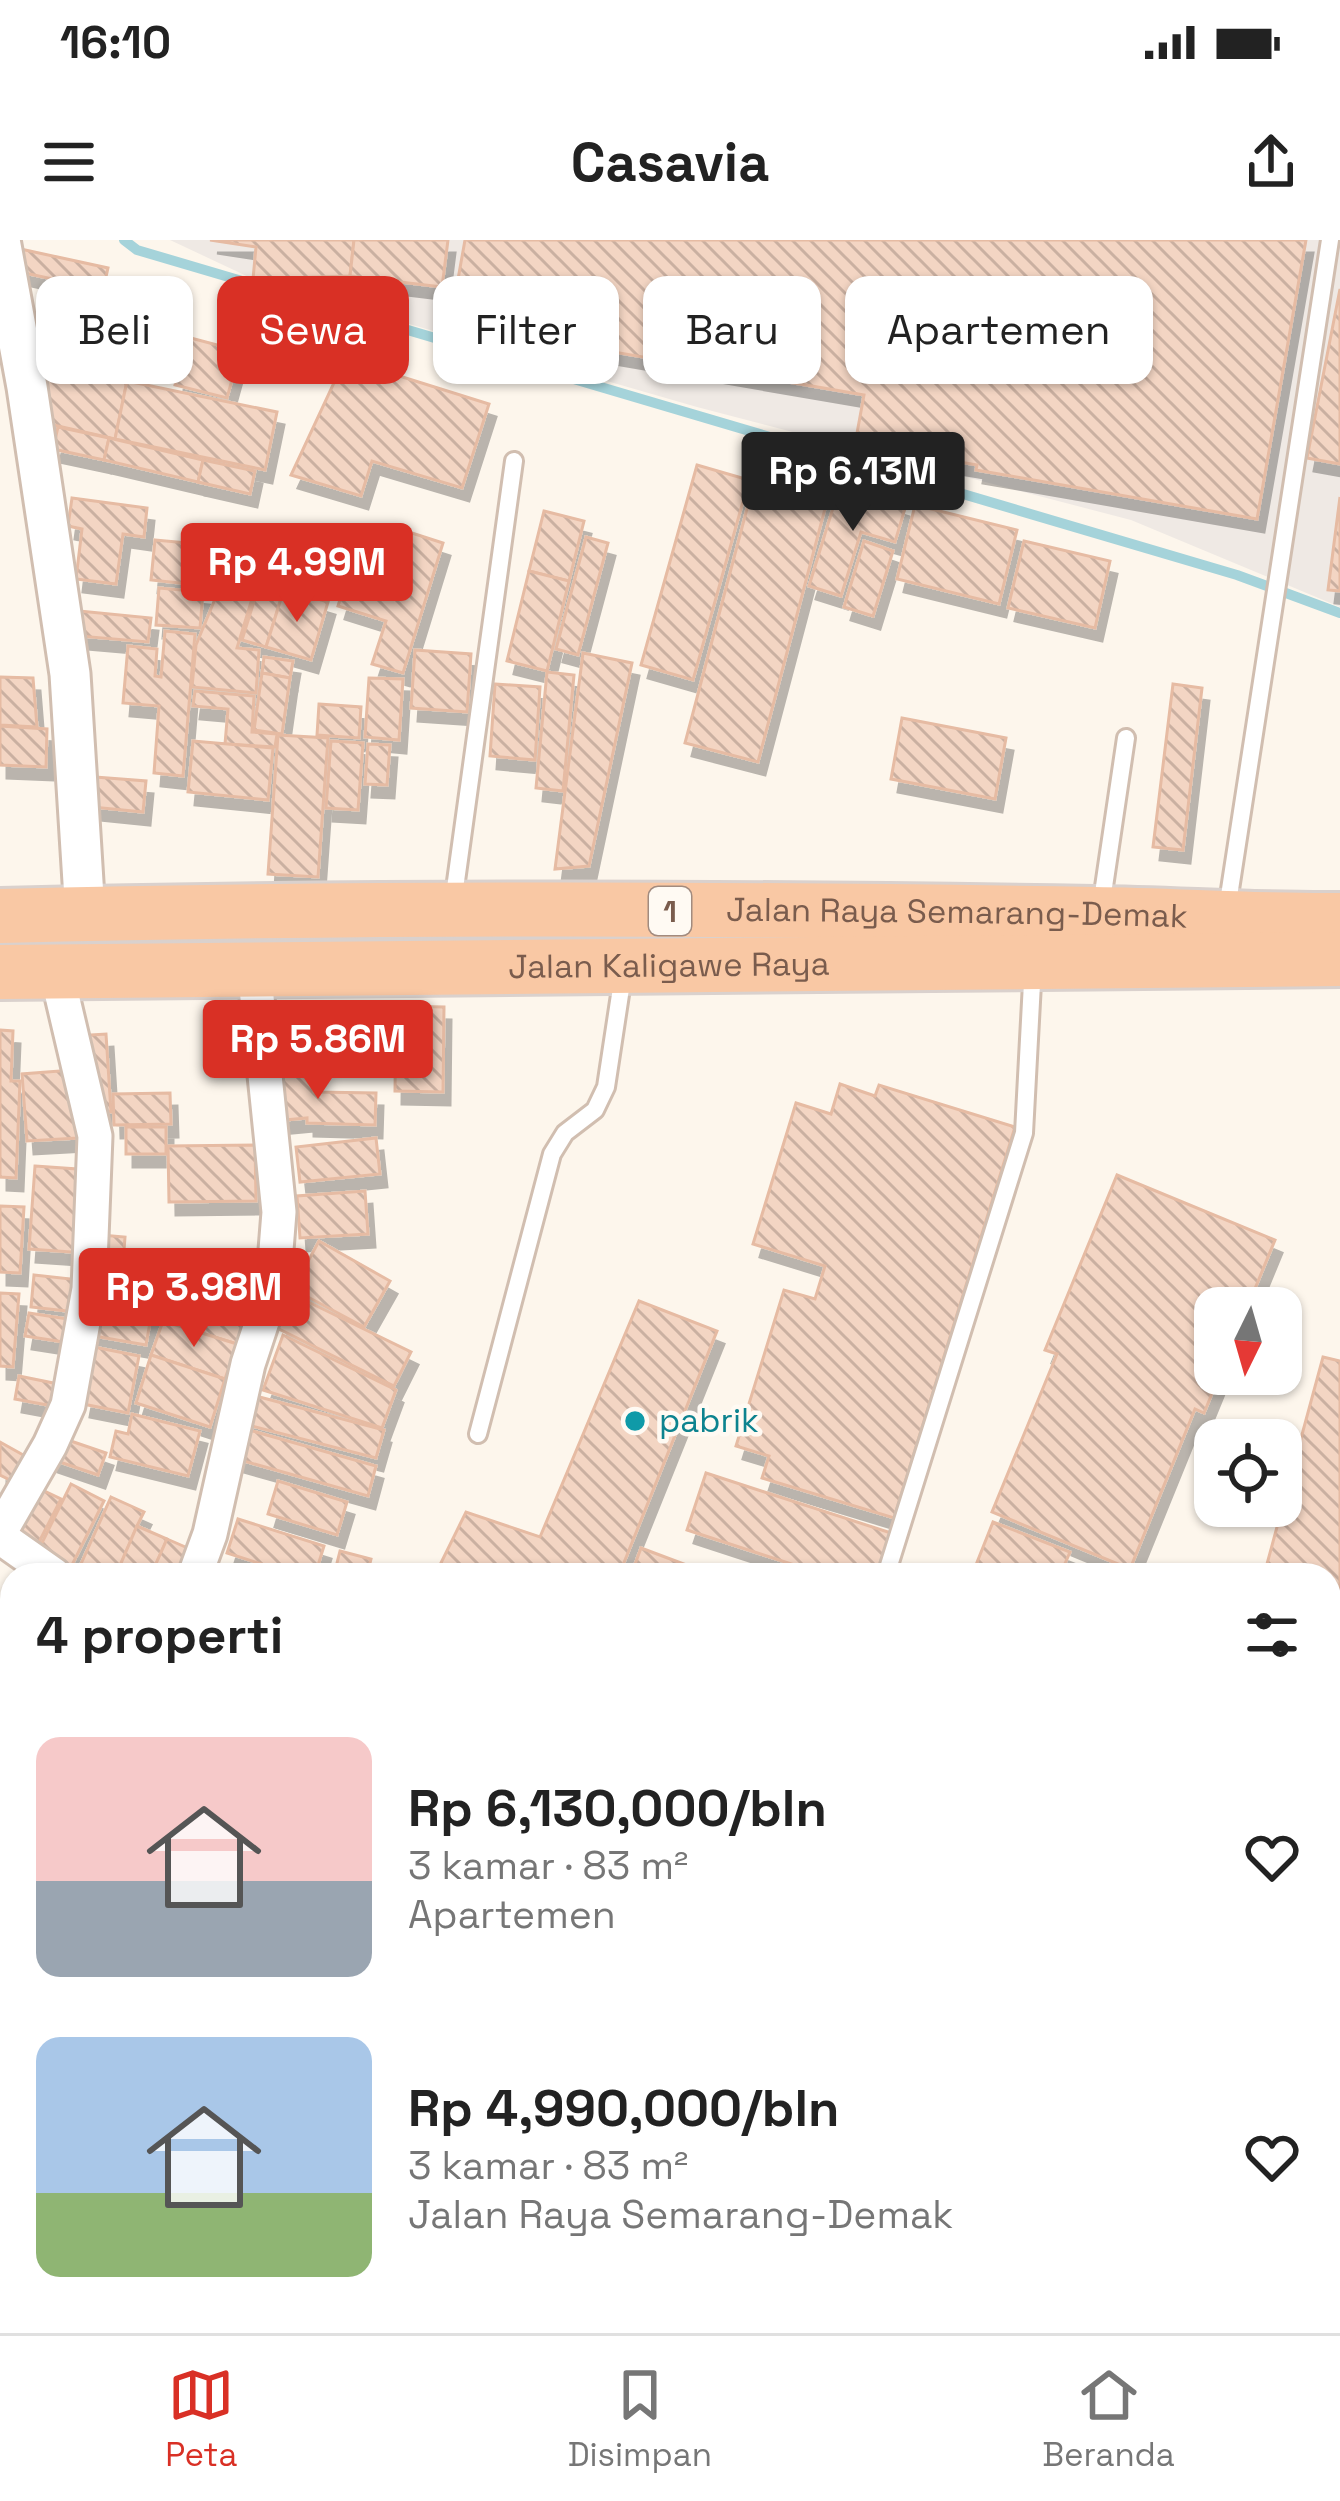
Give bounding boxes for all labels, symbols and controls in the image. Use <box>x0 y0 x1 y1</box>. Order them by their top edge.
text: 16:10 <box>60 14 171 71</box>
text: Casavia <box>571 128 769 197</box>
icon: menu <box>36 129 102 195</box>
icon: share <box>1238 129 1304 195</box>
chip: Beli <box>36 276 193 384</box>
chip: Sewa <box>217 276 409 384</box>
chip: Filter <box>433 276 619 384</box>
chip: Baru <box>643 276 821 384</box>
chip: Apartemen <box>845 276 1153 384</box>
pin: Rp 6.13M <box>729 432 977 534</box>
text: Rp 6.13M <box>769 446 937 495</box>
pin: Rp 4.99M <box>173 523 421 625</box>
text: Rp 4.99M <box>208 537 386 586</box>
road number: 1 <box>649 887 691 935</box>
street label: Jalan Raya Semarang-Demak <box>726 889 1189 938</box>
street label: Jalan Kaligawe Raya <box>508 943 830 988</box>
pin: Rp 5.86M <box>194 1000 442 1102</box>
text: Rp 5.86M <box>230 1014 406 1063</box>
pin: Rp 3.98M <box>70 1248 318 1350</box>
text: Rp 3.98M <box>106 1262 282 1311</box>
north arrow <box>1194 1287 1302 1395</box>
map controls <box>1194 1287 1302 1527</box>
place label: pabrik <box>659 1400 759 1442</box>
marker: pabrik <box>622 1408 648 1434</box>
button: locate <box>1194 1419 1302 1527</box>
icon: filters <box>1239 1602 1305 1668</box>
text: 4 properti <box>36 1603 283 1668</box>
text: Rp 6,130,000/bln <box>408 1776 827 1841</box>
icon: home <box>132 1785 276 1929</box>
icon: heart <box>1239 1824 1305 1890</box>
text: 3 kamar · 83 m² <box>408 1841 688 1890</box>
text: Apartemen <box>408 1890 616 1939</box>
text: Rp 4,990,000/bln <box>408 2076 839 2141</box>
icon: home <box>132 2085 276 2229</box>
icon: heart <box>1239 2124 1305 2190</box>
text: 3 kamar · 83 m² <box>408 2141 688 2190</box>
text: Jalan Raya Semarang-Demak <box>408 2190 953 2239</box>
tab: Peta <box>165 2362 237 2476</box>
tab: Disimpan <box>568 2362 712 2476</box>
tab: Beranda <box>1042 2362 1175 2476</box>

